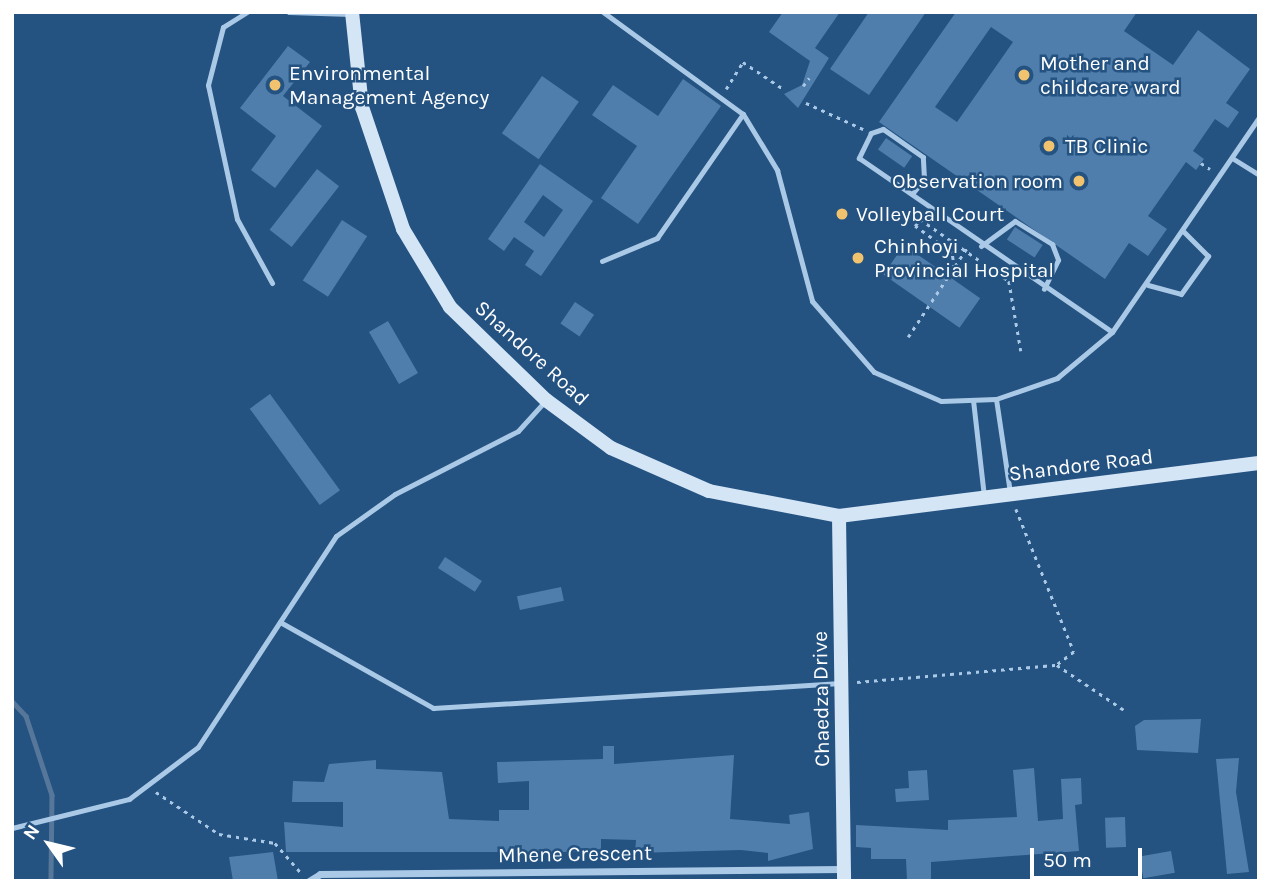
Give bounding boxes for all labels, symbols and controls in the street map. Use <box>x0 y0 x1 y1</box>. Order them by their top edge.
place label: Mother and childcare ward <box>1040 50 1181 100</box>
place label: Environmental Management Agency <box>289 60 489 110</box>
marker: Mother and childcare ward <box>1014 65 1034 85</box>
marker: Environmental Management Agency <box>267 77 283 93</box>
place label: TB Clinic <box>1065 133 1148 159</box>
marker: TB Clinic <box>1039 136 1059 156</box>
place label: Observation room <box>892 168 1063 194</box>
marker: Observation room <box>1069 171 1089 191</box>
place label: Volleyball Court <box>856 201 1004 227</box>
marker: Volleyball Court <box>834 206 850 222</box>
place label: Chinhoyi Provincial Hospital <box>874 233 1054 283</box>
marker: Chinhoyi Provincial Hospital <box>848 248 868 268</box>
street label: Shandore Road <box>470 295 594 411</box>
street label: Shandore Road <box>1007 444 1155 486</box>
street label: Chaedza Drive <box>807 631 835 767</box>
north arrow <box>14 809 84 879</box>
text: N <box>19 820 45 844</box>
scale bar <box>1033 834 1145 878</box>
street label: Mhene Crescent <box>498 840 652 868</box>
text: 50 m <box>1043 848 1092 872</box>

